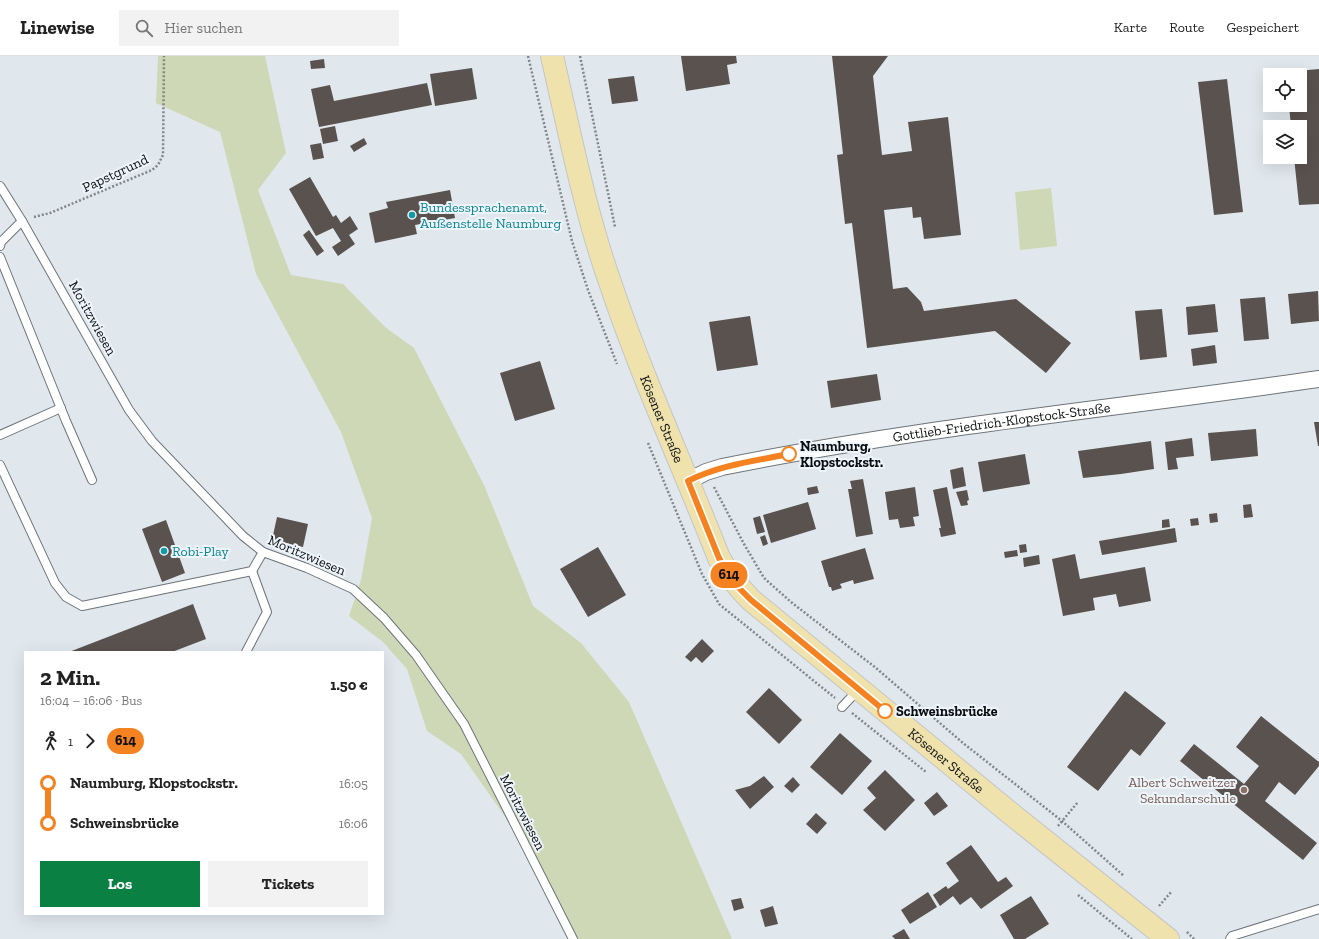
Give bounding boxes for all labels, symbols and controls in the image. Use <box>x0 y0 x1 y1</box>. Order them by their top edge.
search box <box>119 10 399 46</box>
text: Linewise <box>20 16 95 39</box>
icon: search <box>133 17 155 39</box>
text: Hier suchen <box>165 19 243 37</box>
text: Karte <box>1114 19 1147 36</box>
text: Route <box>1169 19 1204 36</box>
text: Gespeichert <box>1226 19 1299 36</box>
map controls <box>1263 68 1307 164</box>
button: locate <box>1263 68 1307 112</box>
button: layers <box>1263 120 1307 164</box>
street label: Papstgrund <box>80 151 151 196</box>
place label: Bundessprachenamt, Außenstelle Naumburg <box>420 199 561 232</box>
marker: Bundessprachenamt, Außenstelle Naumburg <box>407 210 417 220</box>
street label: Moritzwiesen <box>65 278 120 358</box>
street label: Kösener Straße <box>636 373 687 466</box>
street label: Gottlieb-Friedrich-Klopstock-Straße <box>892 399 1112 446</box>
place label: Naumburg, Klopstockstr. <box>800 438 883 471</box>
marker: Naumburg, Klopstockstr. <box>781 446 797 462</box>
street label: Moritzwiesen <box>265 531 348 579</box>
place label: Robi-Play <box>172 543 230 560</box>
marker: Robi-Play <box>159 546 169 556</box>
line badge: 614 <box>706 562 752 588</box>
text: 614 <box>718 566 740 583</box>
text: 2 Min. <box>40 664 100 691</box>
text: 1.50 € <box>330 676 368 694</box>
text: 16:04 – 16:06 · Bus <box>40 693 142 708</box>
marker: Schweinsbrücke <box>877 703 893 719</box>
place label: Schweinsbrücke <box>896 703 998 720</box>
street label: Kösener Straße <box>905 725 988 797</box>
icon: walk <box>40 730 62 752</box>
icon: forward <box>79 730 101 752</box>
text: 614 <box>115 732 136 749</box>
text: 1 <box>68 734 73 749</box>
street label: Moritzwiesen <box>496 772 549 853</box>
text: Naumburg, Klopstockstr. <box>70 774 238 792</box>
place label: Albert Schweitzer Sekundarschule <box>1128 774 1236 807</box>
text: 16:05 <box>339 776 368 791</box>
marker: Albert Schweitzer Sekundarschule <box>1239 785 1249 795</box>
text: Schweinsbrücke <box>70 814 179 832</box>
text: 16:06 <box>339 816 368 831</box>
button: Los <box>40 861 200 907</box>
button: Tickets <box>208 861 368 907</box>

